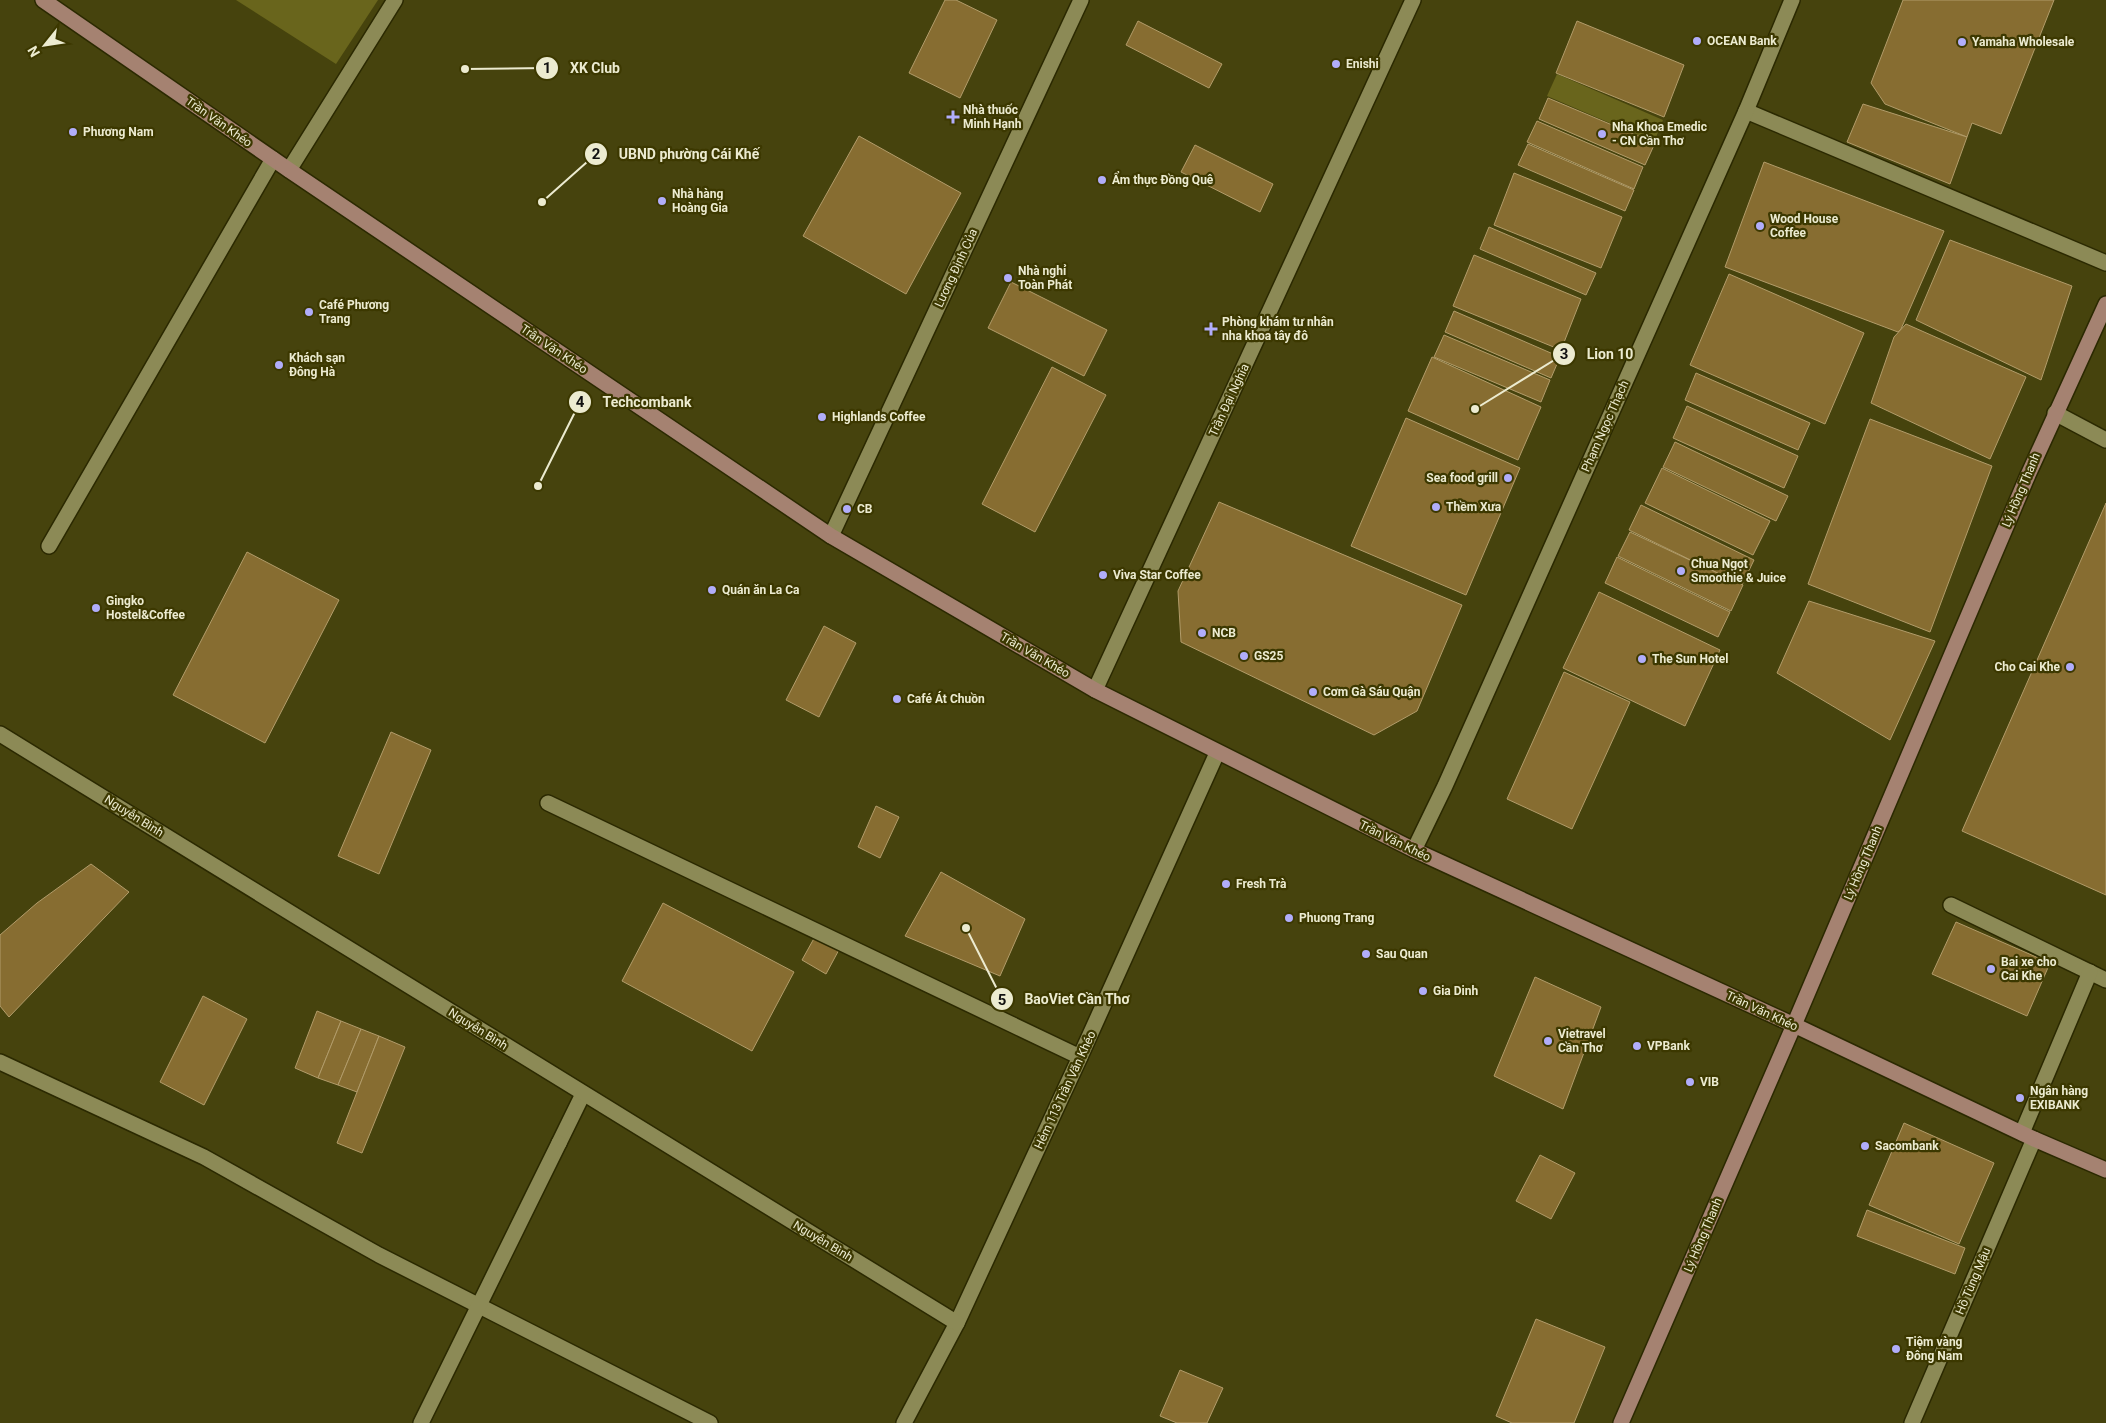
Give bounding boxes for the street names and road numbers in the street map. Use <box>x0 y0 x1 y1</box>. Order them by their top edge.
street label: Trần Văn Khéo <box>183 94 255 150</box>
street label: Lương Định Của <box>932 227 980 309</box>
street label: Trần Văn Khéo <box>518 322 590 377</box>
street label: Trần Đại Nghĩa <box>1206 361 1252 439</box>
street label: Phạm Ngọc Thạch <box>1579 378 1631 474</box>
street label: Lý Hồng Thanh <box>1999 451 2043 529</box>
street label: Trần Văn Khéo <box>998 630 1072 681</box>
street label: Nguyễn Bình <box>102 792 166 840</box>
street label: Trần Văn Khéo <box>1357 818 1433 864</box>
street label: Lý Hồng Thanh <box>1841 824 1885 902</box>
street label: Trần Văn Khéo <box>1724 988 1800 1034</box>
street label: Nguyễn Bình <box>446 1005 510 1053</box>
street label: Hẻm 113 Trần Văn Khéo <box>1031 1028 1099 1151</box>
street label: Lý Hồng Thanh <box>1681 1196 1725 1274</box>
street label: Nguyễn Bình <box>791 1218 855 1264</box>
street label: Hồ Tùng Mậu <box>1953 1245 1993 1317</box>

